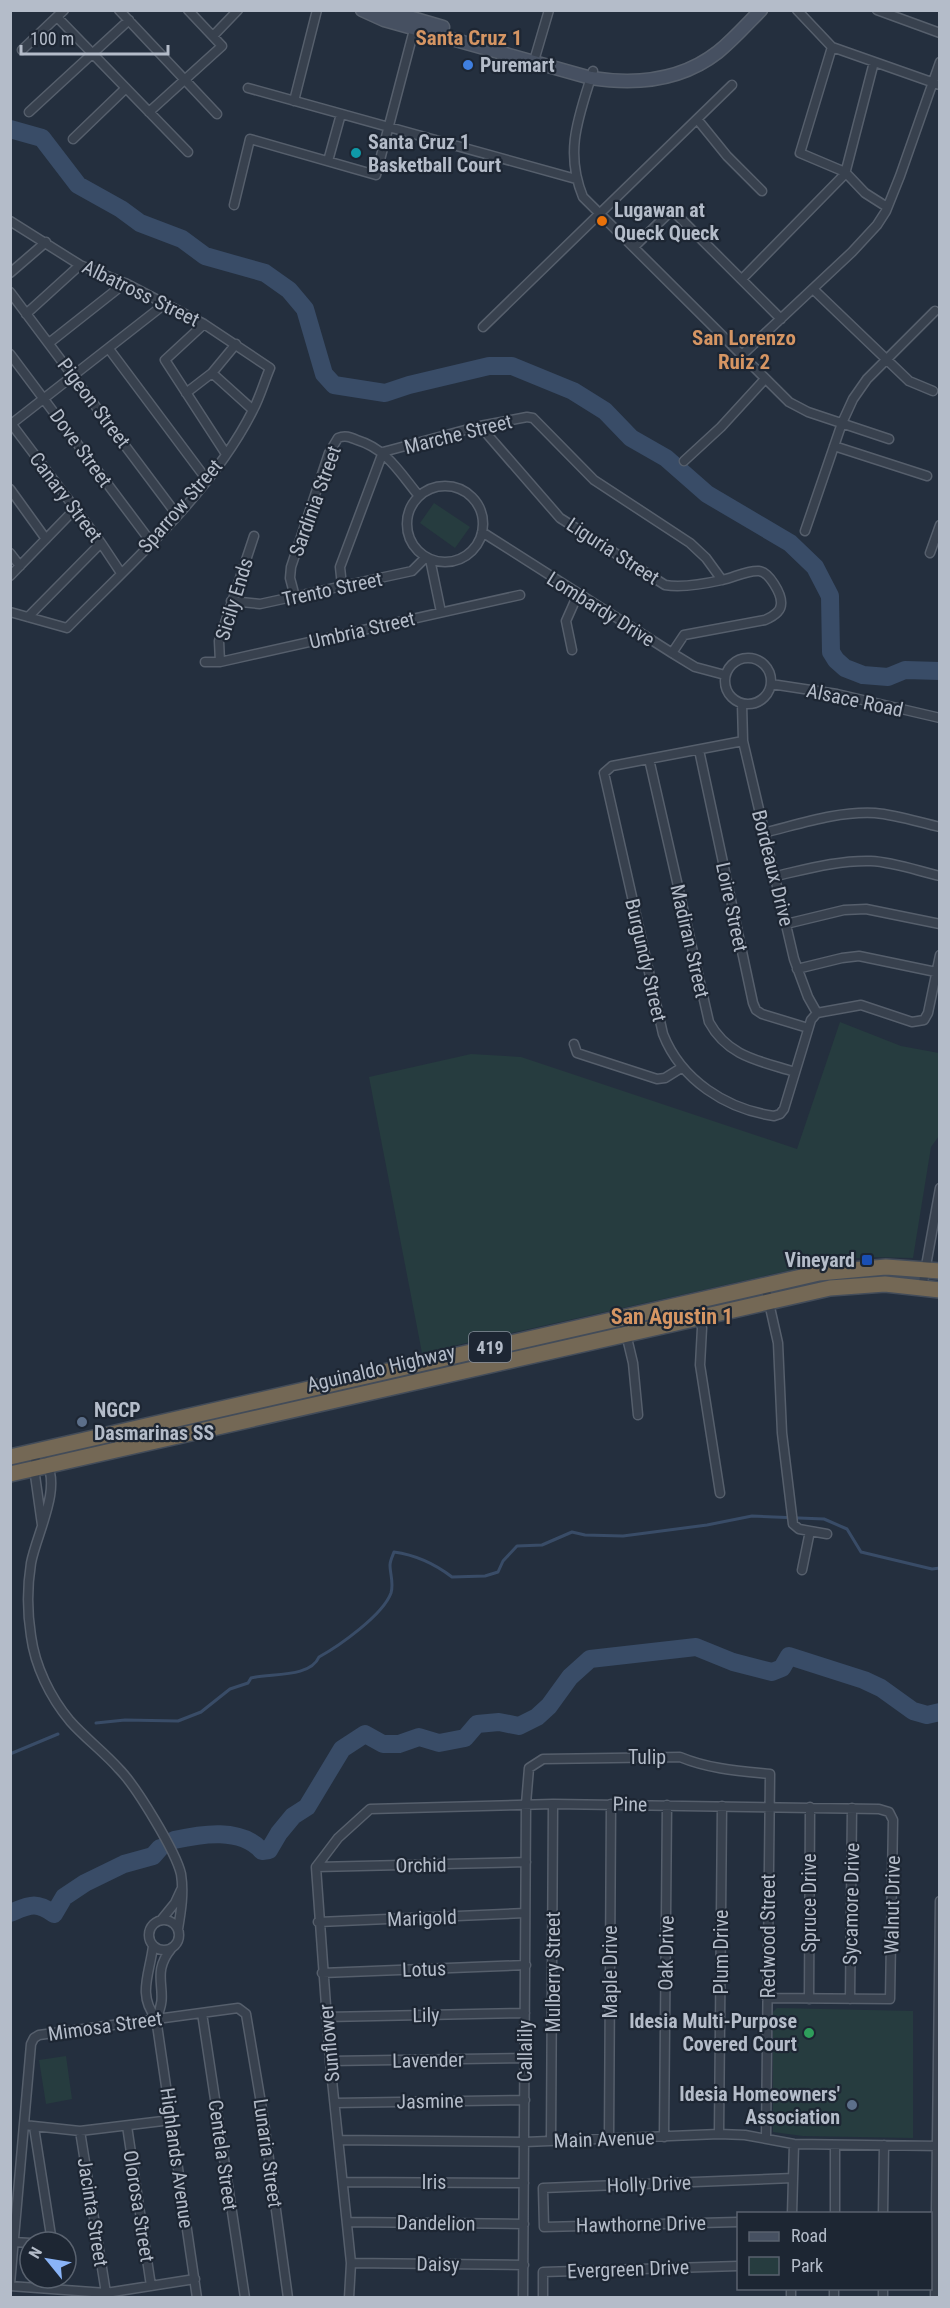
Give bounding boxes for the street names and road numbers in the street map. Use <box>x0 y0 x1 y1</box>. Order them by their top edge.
street label: Albatross Street <box>79 254 203 332</box>
street label: Pigeon Street <box>52 353 136 453</box>
street label: Dove Street <box>45 404 117 492</box>
street label: Marche Street <box>402 409 515 459</box>
street label: Sardinia Street <box>284 442 346 559</box>
street label: Canary Street <box>24 447 108 547</box>
street label: Sparrow Street <box>133 454 227 558</box>
street label: Liguria Street <box>562 512 664 590</box>
street label: Sicily Ends <box>210 555 258 643</box>
street label: Lombardy Drive <box>543 566 659 652</box>
street label: Trento Street <box>280 567 384 611</box>
street label: Umbria Street <box>307 606 417 654</box>
street label: Alsace Road <box>804 678 906 722</box>
street label: Bordeaux Drive <box>747 808 799 928</box>
street label: Loire Street <box>711 860 753 954</box>
street label: Madiran Street <box>665 882 715 1000</box>
street label: Burgundy Street <box>620 896 672 1024</box>
road number: 419 <box>469 1332 511 1362</box>
street label: Aguinaldo Highway <box>305 1339 457 1397</box>
street label: Tulip <box>628 1745 666 1769</box>
street label: Pine <box>612 1792 648 1816</box>
street label: Sycamore Drive <box>838 1843 864 1965</box>
street label: Orchid <box>395 1853 447 1877</box>
street label: Spruce Drive <box>797 1853 821 1953</box>
street label: Walnut Drive <box>879 1855 905 1955</box>
street label: Redwood Street <box>756 1874 780 1998</box>
street label: Marigold <box>387 1905 457 1931</box>
street label: Plum Drive <box>709 1910 733 1994</box>
street label: Mulberry Street <box>541 1912 565 2032</box>
street label: Oak Drive <box>653 1915 679 1991</box>
street label: Maple Drive <box>598 1925 622 2019</box>
street label: Lotus <box>401 1956 447 1982</box>
street label: Sunflower <box>314 2003 344 2083</box>
street label: Lily <box>412 2003 440 2027</box>
street label: Mimosa Street <box>46 2006 164 2046</box>
street label: Callalily <box>513 2020 537 2082</box>
street label: Lavender <box>392 2047 464 2073</box>
street label: Highlands Avenue <box>155 2086 199 2230</box>
street label: Jasmine <box>396 2088 464 2114</box>
street label: Lunaria Street <box>248 2097 288 2209</box>
street label: Centela Street <box>203 2098 243 2212</box>
street label: Main Avenue <box>553 2125 655 2153</box>
street label: Olorosa Street <box>118 2148 160 2264</box>
street label: Jacinta Street <box>73 2156 113 2268</box>
street label: Iris <box>422 2170 446 2194</box>
street label: Holly Drive <box>606 2171 692 2197</box>
street label: Dandelion <box>396 2210 476 2236</box>
street label: Hawthorne Drive <box>576 2211 706 2237</box>
street label: Daisy <box>416 2252 460 2276</box>
street label: Evergreen Drive <box>567 2255 689 2283</box>

